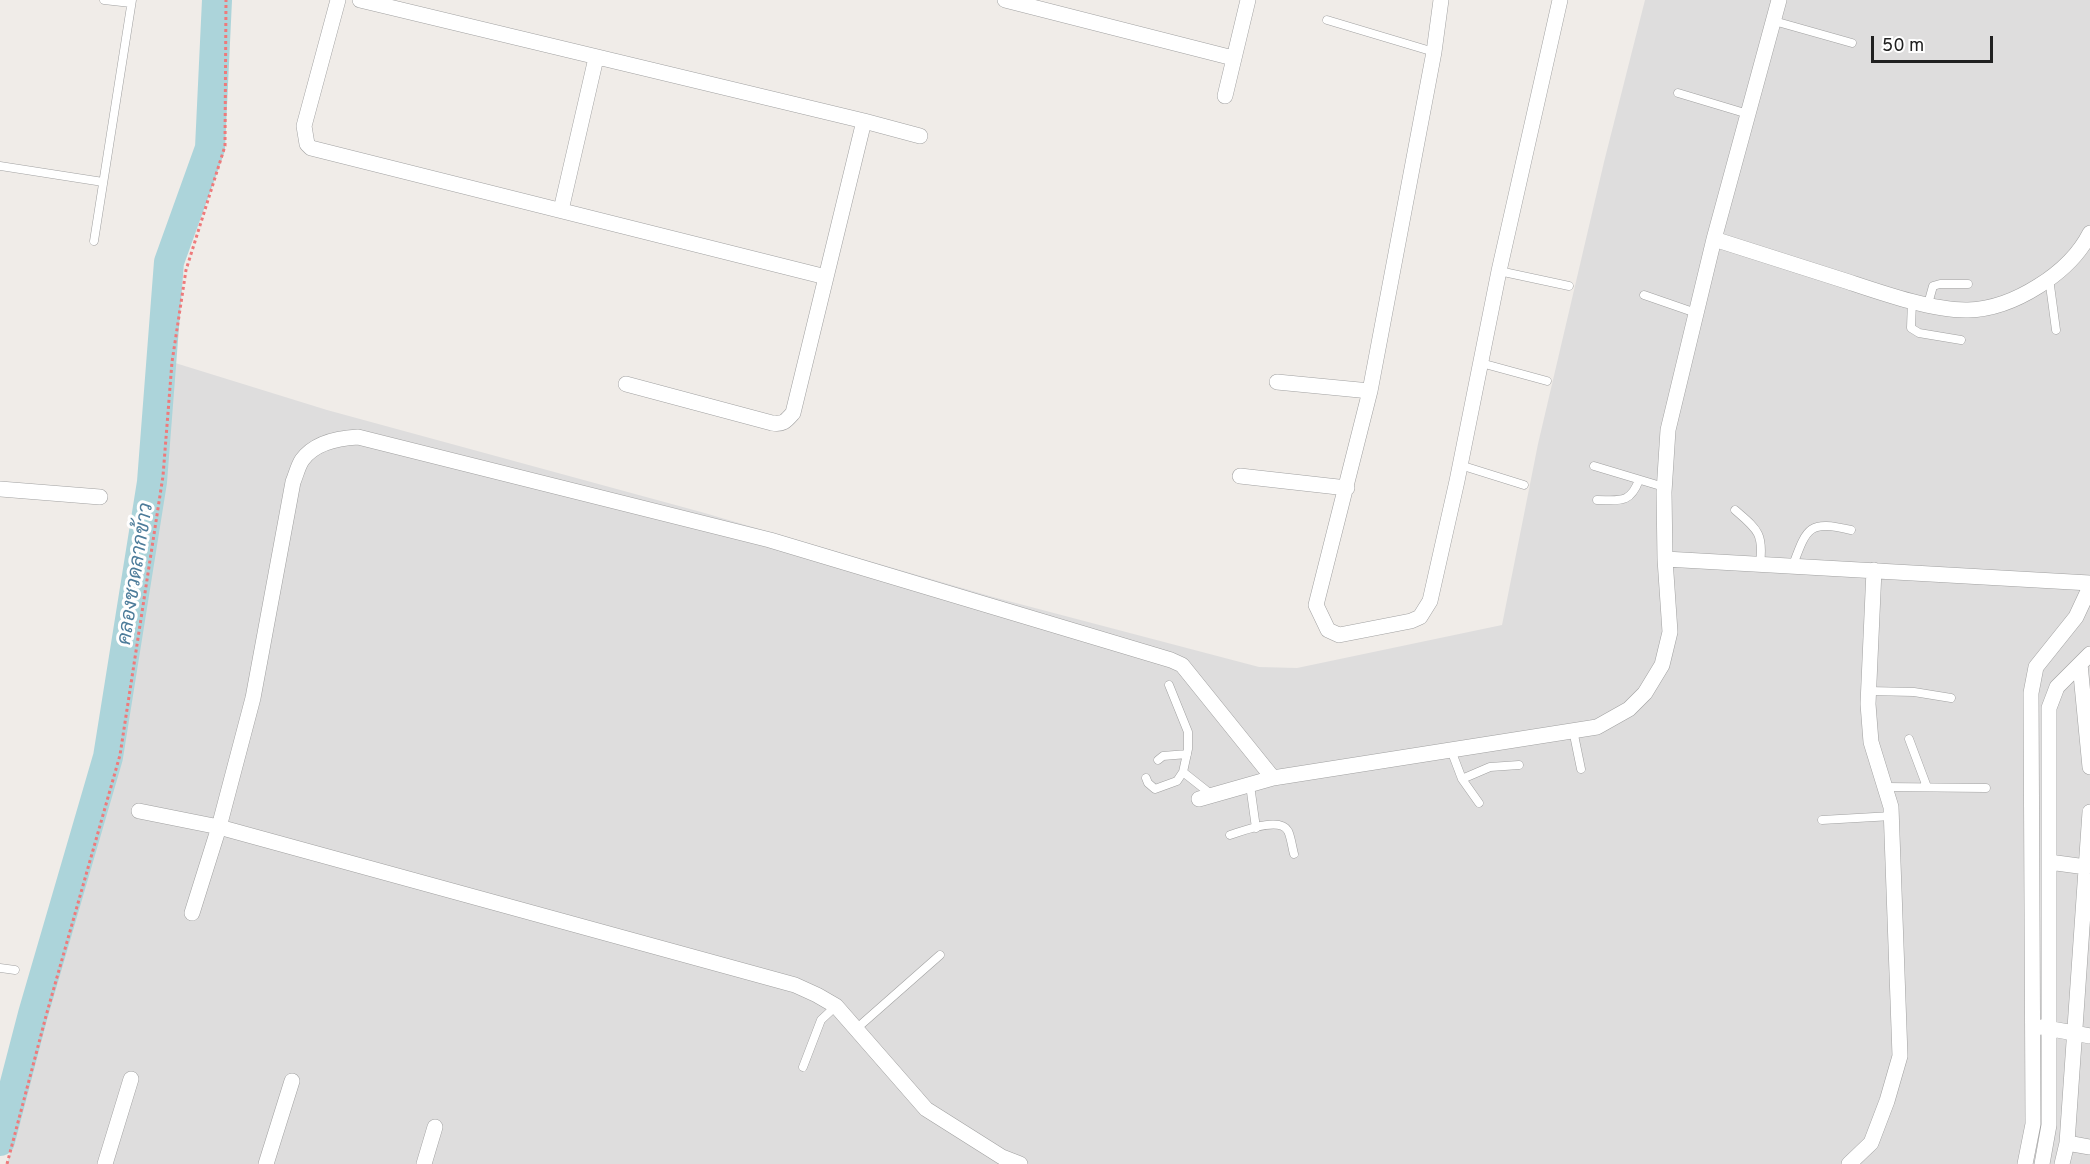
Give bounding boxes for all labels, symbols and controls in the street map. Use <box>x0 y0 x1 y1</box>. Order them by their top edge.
scale bar <box>1874 24 1996 62</box>
text: 50 m <box>1882 35 1924 58</box>
water label: คลองชวดลากข้าว <box>114 501 160 647</box>

